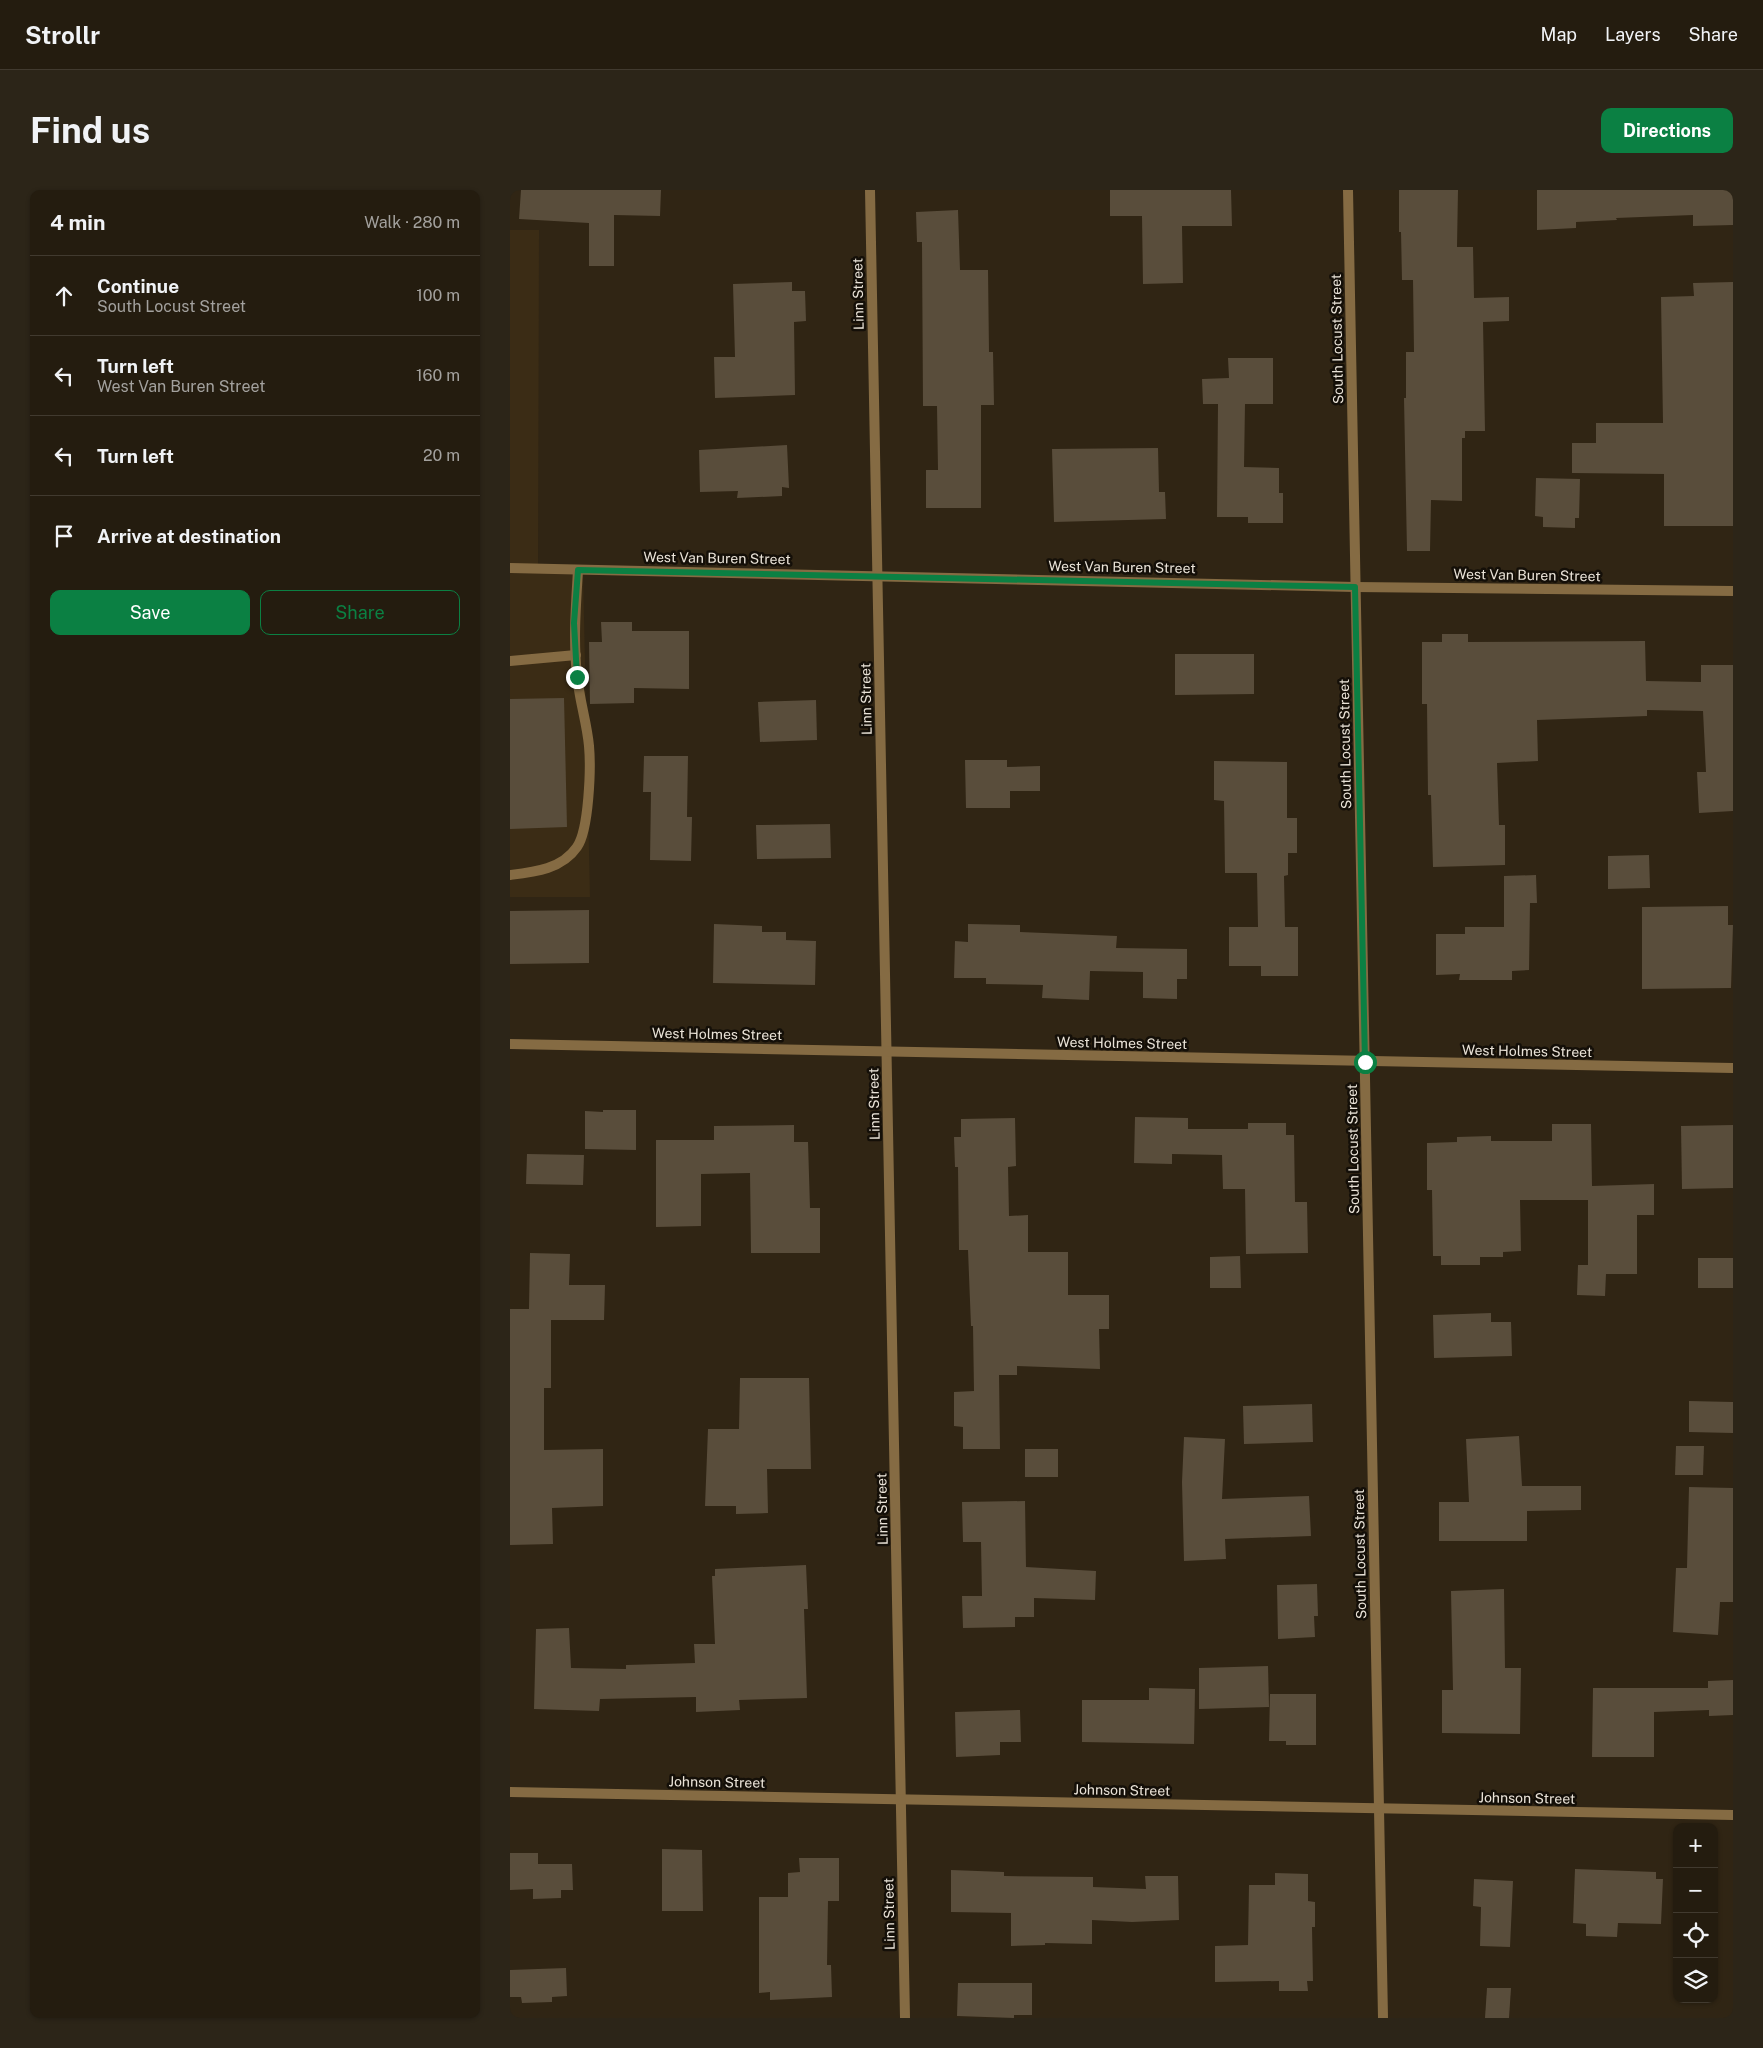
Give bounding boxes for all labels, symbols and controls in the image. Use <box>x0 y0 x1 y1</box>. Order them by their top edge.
text: Strollr <box>25 21 100 49</box>
text: Map <box>1541 24 1577 45</box>
text: Layers <box>1605 24 1661 45</box>
text: Share <box>1689 24 1738 45</box>
button: Directions <box>1601 108 1733 153</box>
text: Find us <box>30 110 150 151</box>
text: 4 min <box>50 210 105 235</box>
text: Walk · 280 m <box>364 213 460 232</box>
street label: Linn Street <box>849 258 867 330</box>
street label: South Locust Street <box>1328 274 1346 404</box>
text: Continue <box>97 275 179 297</box>
icon: ahead <box>50 282 78 310</box>
text: 100 m <box>416 286 460 305</box>
text: South Locust Street <box>97 297 246 316</box>
text: Turn left <box>97 355 174 377</box>
icon: left <box>50 362 78 390</box>
text: 160 m <box>416 366 460 385</box>
text: West Van Buren Street <box>97 377 265 396</box>
icon: left <box>50 442 78 470</box>
text: Turn left <box>97 445 174 467</box>
text: 20 m <box>423 446 460 465</box>
icon: arrive <box>50 522 78 550</box>
text: Arrive at destination <box>97 525 281 547</box>
street label: West Van Buren Street <box>643 549 791 567</box>
street label: West Van Buren Street <box>1048 558 1196 576</box>
street label: West Van Buren Street <box>1453 566 1601 584</box>
button: Save <box>50 590 250 635</box>
button: Share <box>260 590 460 635</box>
street label: Linn Street <box>857 663 875 735</box>
route end <box>566 666 589 689</box>
street label: South Locust Street <box>1336 679 1354 809</box>
street label: West Holmes Street <box>652 1025 782 1043</box>
street label: West Holmes Street <box>1057 1034 1187 1052</box>
street label: West Holmes Street <box>1462 1042 1592 1060</box>
route start <box>1354 1051 1377 1074</box>
street label: Linn Street <box>865 1068 883 1140</box>
street label: South Locust Street <box>1344 1084 1362 1214</box>
street label: Linn Street <box>873 1473 891 1545</box>
street label: South Locust Street <box>1351 1489 1369 1619</box>
street label: Johnson Street <box>668 1773 766 1791</box>
street label: Johnson Street <box>1073 1781 1171 1799</box>
street label: Johnson Street <box>1478 1789 1576 1807</box>
map controls <box>1673 1823 1718 2003</box>
button: + <box>1673 1823 1718 1868</box>
button: − <box>1673 1868 1718 1913</box>
street label: Linn Street <box>880 1878 898 1950</box>
button: locate <box>1673 1913 1718 1958</box>
button: layers <box>1673 1958 1718 2003</box>

